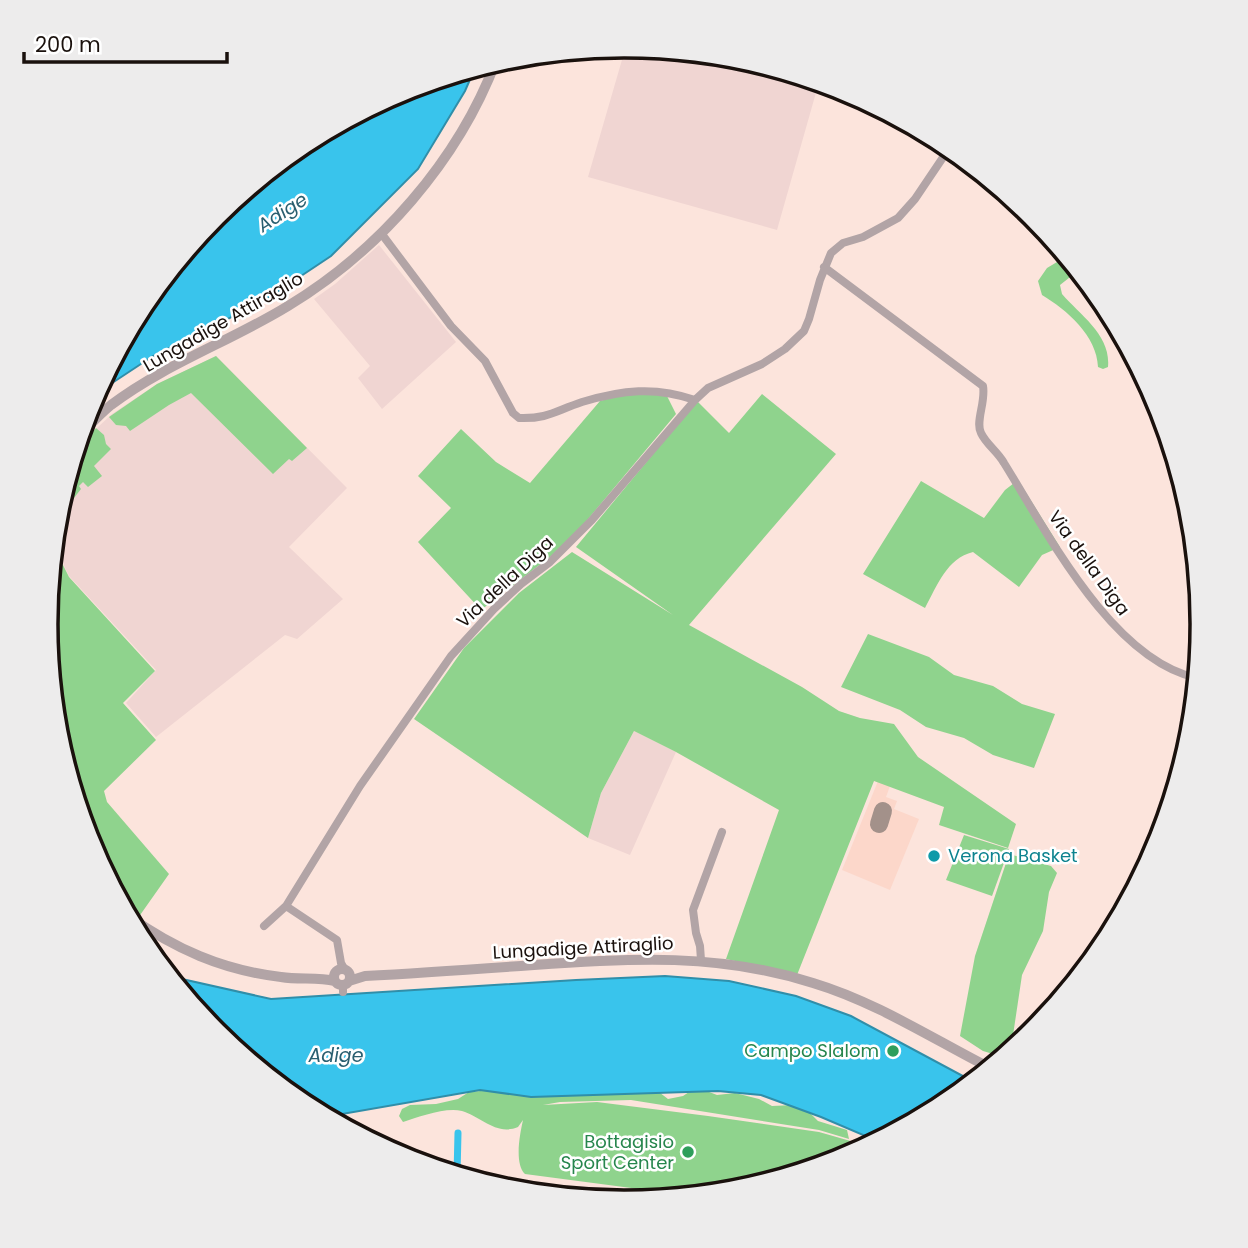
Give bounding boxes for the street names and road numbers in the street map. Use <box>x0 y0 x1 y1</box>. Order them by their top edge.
street label: Lungadige Attiraglio <box>138 265 307 378</box>
street label: Via della Diga <box>1043 505 1136 620</box>
street label: Via della Diga <box>451 530 559 633</box>
street label: Lungadige Attiraglio <box>492 930 674 965</box>

